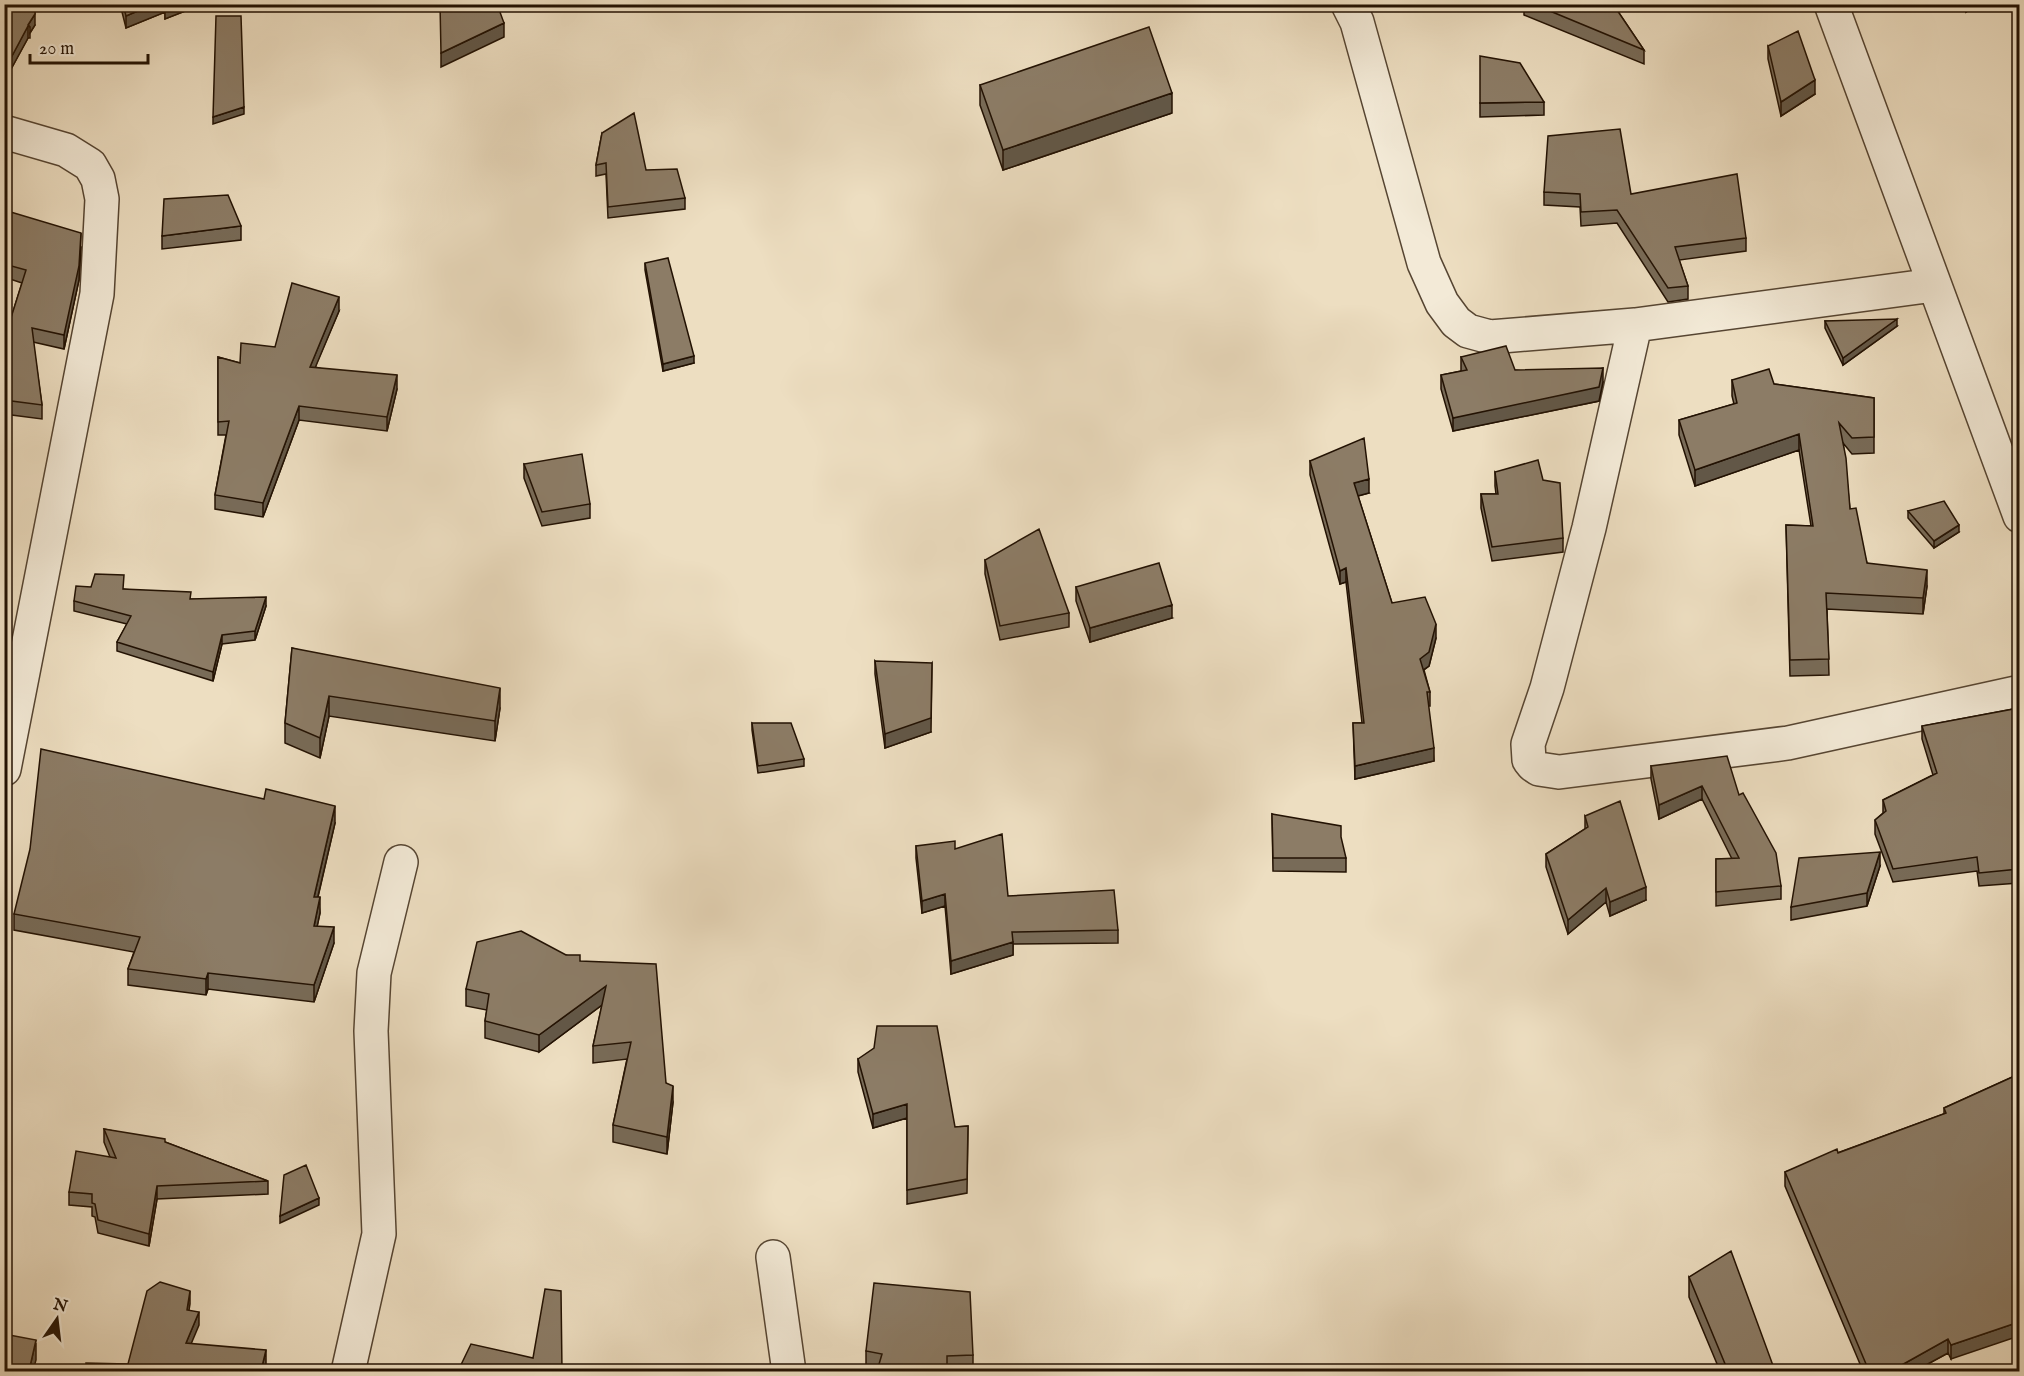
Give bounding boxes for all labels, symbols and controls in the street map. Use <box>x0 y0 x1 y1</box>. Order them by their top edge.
scale bar <box>30 27 148 65</box>
text: 20 m <box>39 38 74 61</box>
north arrow <box>27 1289 87 1349</box>
text: N <box>50 1295 69 1318</box>

